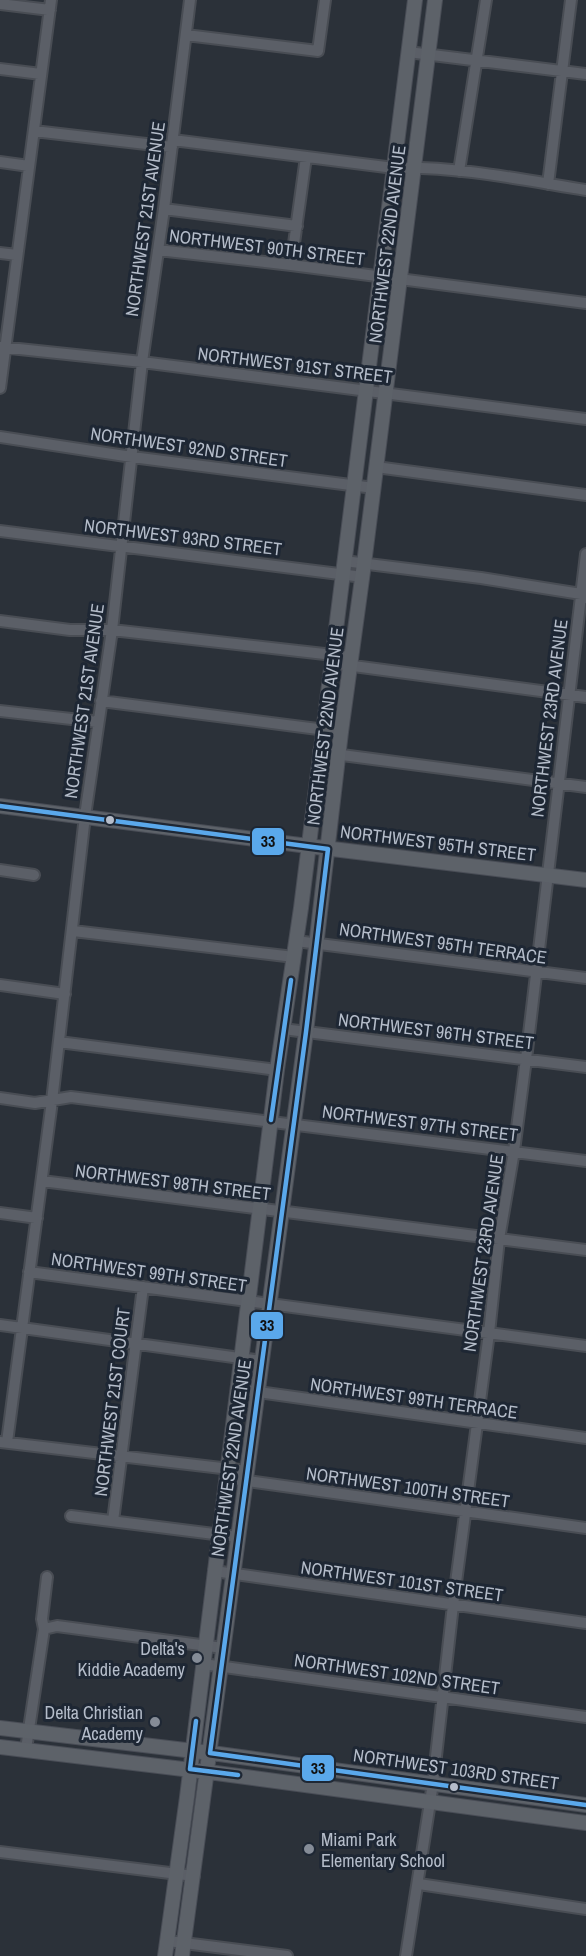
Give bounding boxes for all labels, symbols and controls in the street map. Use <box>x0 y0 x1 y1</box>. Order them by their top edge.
street label: NORTHWEST 21ST AVENUE <box>119 120 171 318</box>
street label: NORTHWEST 22ND AVENUE <box>362 144 412 344</box>
street label: NORTHWEST 90TH STREET <box>168 223 366 271</box>
street label: NORTHWEST 91ST STREET <box>196 341 394 389</box>
street label: NORTHWEST 92ND STREET <box>89 421 289 473</box>
street label: NORTHWEST 93RD STREET <box>83 512 283 562</box>
street label: NORTHWEST 21ST AVENUE <box>58 602 110 800</box>
street label: NORTHWEST 23RD AVENUE <box>524 618 574 818</box>
street label: NORTHWEST 22ND AVENUE <box>300 626 350 826</box>
unlabelled marker <box>104 814 116 826</box>
street label: NORTHWEST 95TH STREET <box>339 819 537 867</box>
line badge: 33 <box>251 827 285 856</box>
text: 33 <box>261 830 275 852</box>
street label: NORTHWEST 95TH TERRACE <box>338 916 548 970</box>
street label: NORTHWEST 96TH STREET <box>337 1007 535 1055</box>
street label: NORTHWEST 97TH STREET <box>321 1099 519 1147</box>
street label: NORTHWEST 23RD AVENUE <box>457 1153 509 1353</box>
street label: NORTHWEST 98TH STREET <box>74 1158 272 1206</box>
street label: NORTHWEST 99TH STREET <box>50 1246 248 1298</box>
street label: NORTHWEST 21ST COURT <box>88 1306 136 1498</box>
line badge: 33 <box>250 1311 284 1340</box>
text: 33 <box>260 1314 274 1336</box>
street label: NORTHWEST 22ND AVENUE <box>205 1358 257 1558</box>
street label: NORTHWEST 99TH TERRACE <box>309 1371 519 1425</box>
street label: NORTHWEST 100TH STREET <box>305 1460 511 1514</box>
street label: NORTHWEST 101ST STREET <box>299 1554 505 1608</box>
place label: Delta's Kiddie Academy <box>78 1636 186 1682</box>
street label: NORTHWEST 102ND STREET <box>293 1647 501 1701</box>
marker: Delta's Kiddie Academy <box>190 1651 204 1665</box>
place label: Delta Christian Academy <box>45 1700 144 1746</box>
marker: Delta Christian Academy <box>148 1715 162 1729</box>
street label: NORTHWEST 103RD STREET <box>352 1742 560 1796</box>
line badge: 33 <box>301 1754 335 1782</box>
text: 33 <box>311 1757 325 1779</box>
unlabelled marker <box>448 1781 460 1793</box>
place label: Miami Park Elementary School <box>321 1827 445 1873</box>
marker: Miami Park Elementary School <box>302 1842 316 1856</box>

